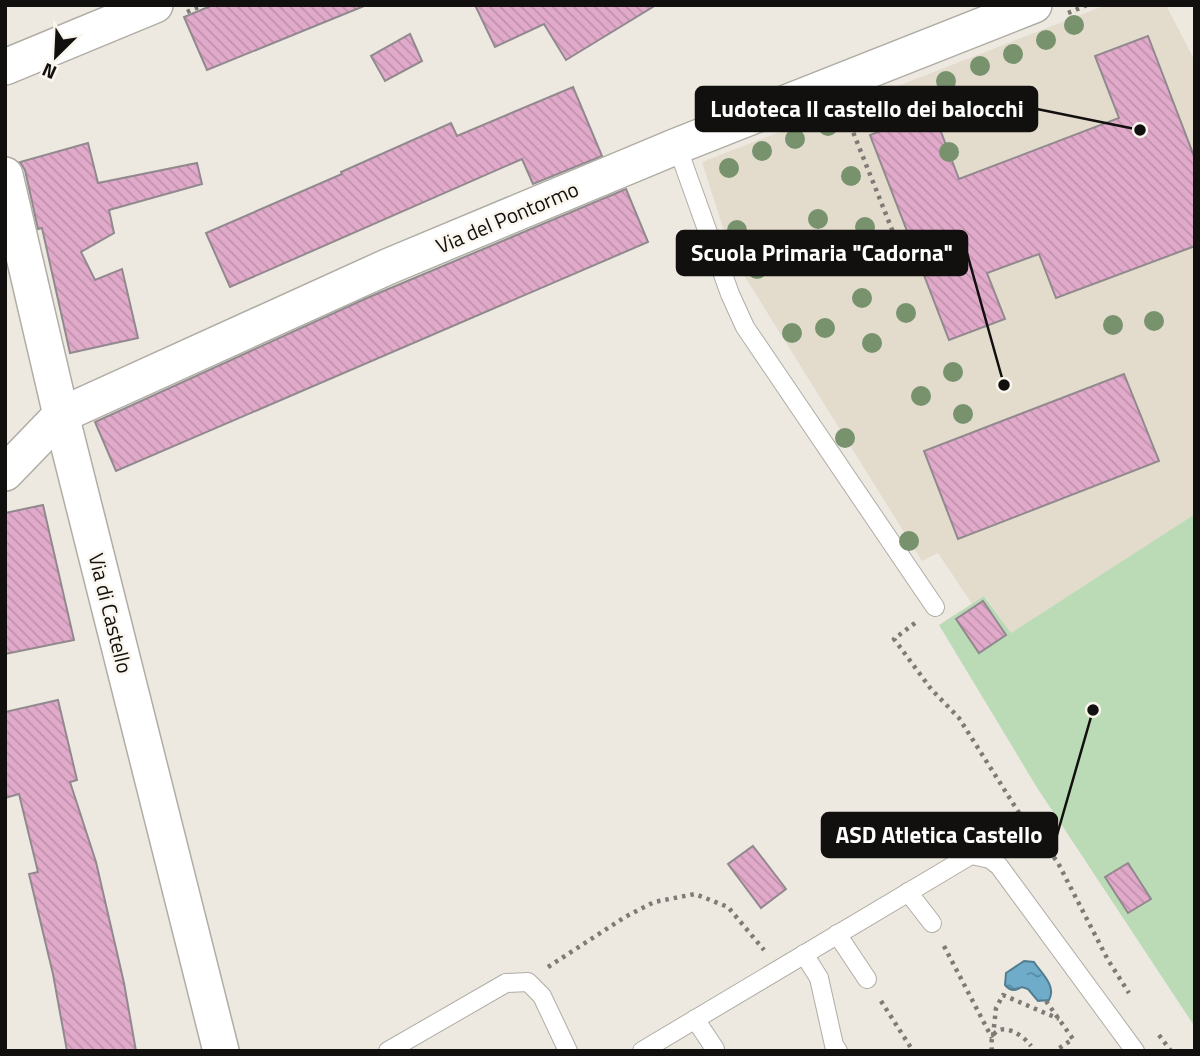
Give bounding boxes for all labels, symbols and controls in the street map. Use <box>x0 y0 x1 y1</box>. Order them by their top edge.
north arrow <box>21 21 91 91</box>
text: N <box>37 56 61 88</box>
callout: Ludoteca Il castello dei balocchi <box>696 87 1037 131</box>
text: Ludoteca Il castello dei balocchi <box>710 91 1024 126</box>
street label: Via del Pontormo <box>431 173 583 261</box>
callout: Scuola Primaria "Cadorna" <box>677 231 967 275</box>
text: Scuola Primaria "Cadorna" <box>691 235 953 270</box>
street label: Via di Castello <box>81 550 141 676</box>
callout: ASD Atletica Castello <box>822 813 1057 857</box>
text: ASD Atletica Castello <box>835 817 1043 852</box>

